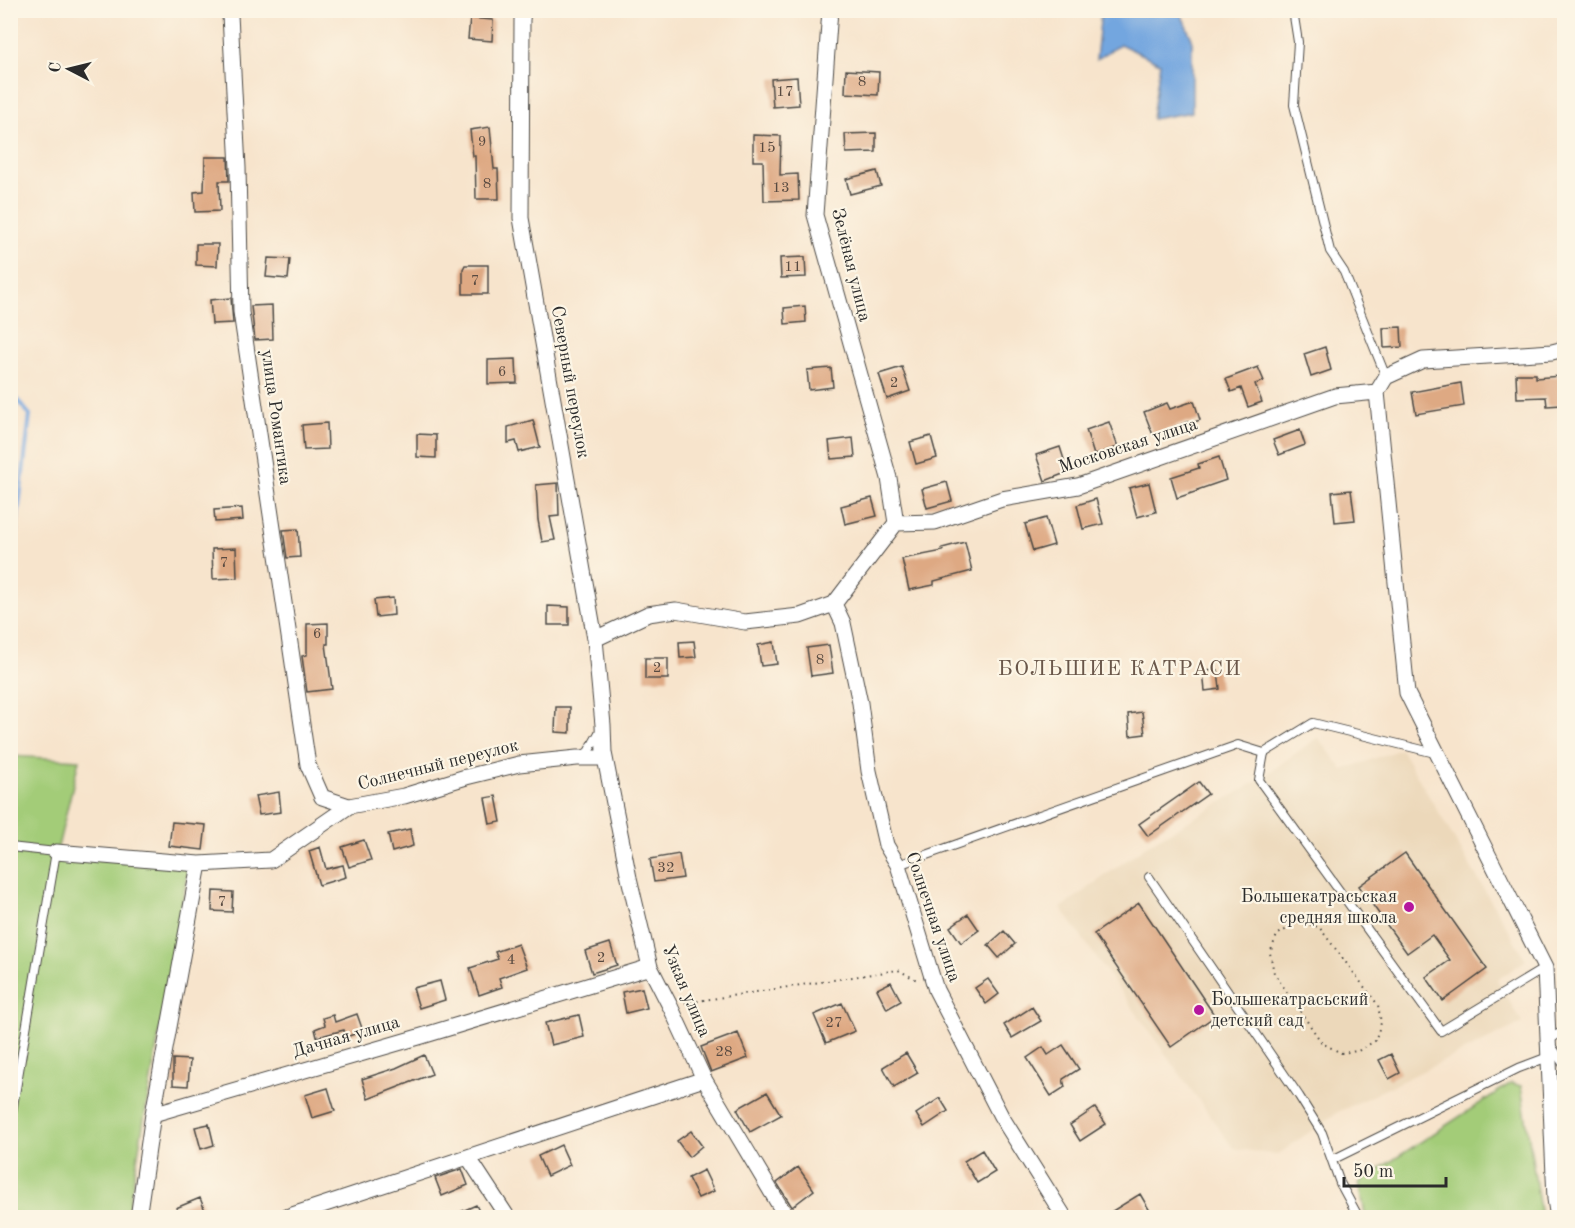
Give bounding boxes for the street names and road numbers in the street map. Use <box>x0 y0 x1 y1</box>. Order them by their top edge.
street label: Зелёная улица <box>828 207 874 324</box>
street label: Северный переулок <box>548 304 592 460</box>
street label: улица Романтика <box>258 348 294 486</box>
street label: Московская улица <box>1056 415 1200 477</box>
street label: Солнечный переулок <box>356 736 520 794</box>
street label: Солнечная улица <box>902 850 964 985</box>
street label: Узкая улица <box>658 942 714 1040</box>
street label: Дачная улица <box>290 1013 402 1061</box>

